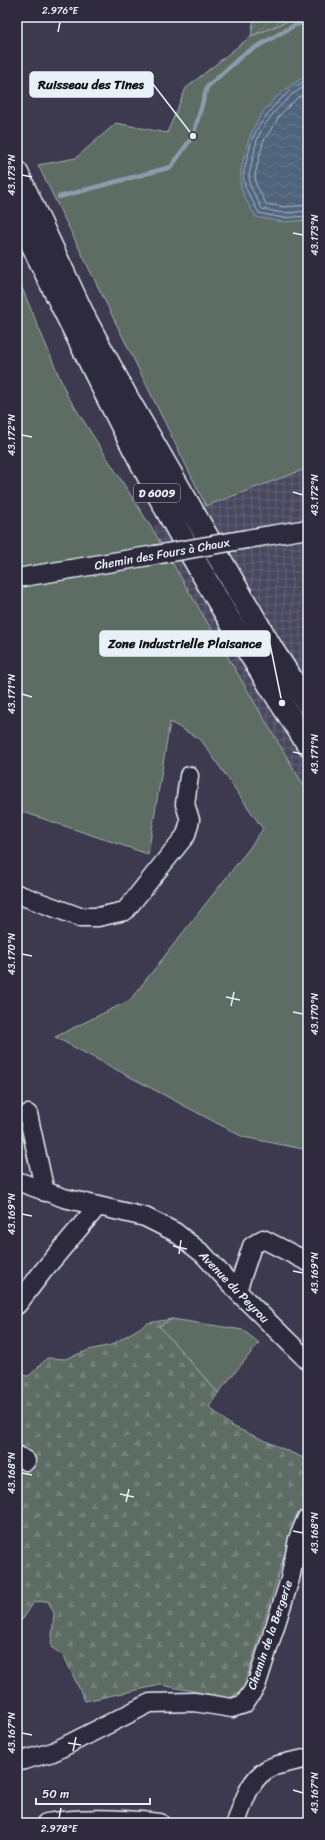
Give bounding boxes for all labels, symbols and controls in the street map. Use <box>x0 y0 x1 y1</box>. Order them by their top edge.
text: 2.976°E <box>42 2 80 20</box>
callout: Ruisseau des Tines <box>30 72 153 97</box>
text: Ruisseau des Tines <box>37 73 145 96</box>
text: 43.173°N <box>3 154 21 196</box>
text: 43.173°N <box>306 214 324 256</box>
text: 43.172°N <box>3 414 21 456</box>
text: 43.172°N <box>306 474 324 516</box>
road number: D 6009 <box>134 484 180 502</box>
street label: Chemin des Fours à Chaux <box>93 531 232 577</box>
callout: Zone industrielle Plaisance <box>100 631 270 656</box>
text: Zone industrielle Plaisance <box>107 632 262 655</box>
text: 43.171°N <box>3 674 21 714</box>
text: 43.171°N <box>306 734 324 774</box>
text: 43.170°N <box>3 933 21 975</box>
text: 43.170°N <box>306 993 324 1035</box>
text: 43.169°N <box>3 1193 21 1235</box>
street label: Avenue du Peyrou <box>193 1245 275 1329</box>
text: 43.169°N <box>306 1252 324 1294</box>
text: 43.168°N <box>3 1452 21 1494</box>
text: 43.168°N <box>306 1512 324 1554</box>
street label: Chemin de la Bergerie <box>241 1577 299 1693</box>
text: 43.167°N <box>3 1712 21 1754</box>
text: 43.167°N <box>306 1772 324 1814</box>
scale bar <box>36 1780 150 1806</box>
text: 50 m <box>42 1783 69 1805</box>
text: 2.978°E <box>41 1820 79 1838</box>

